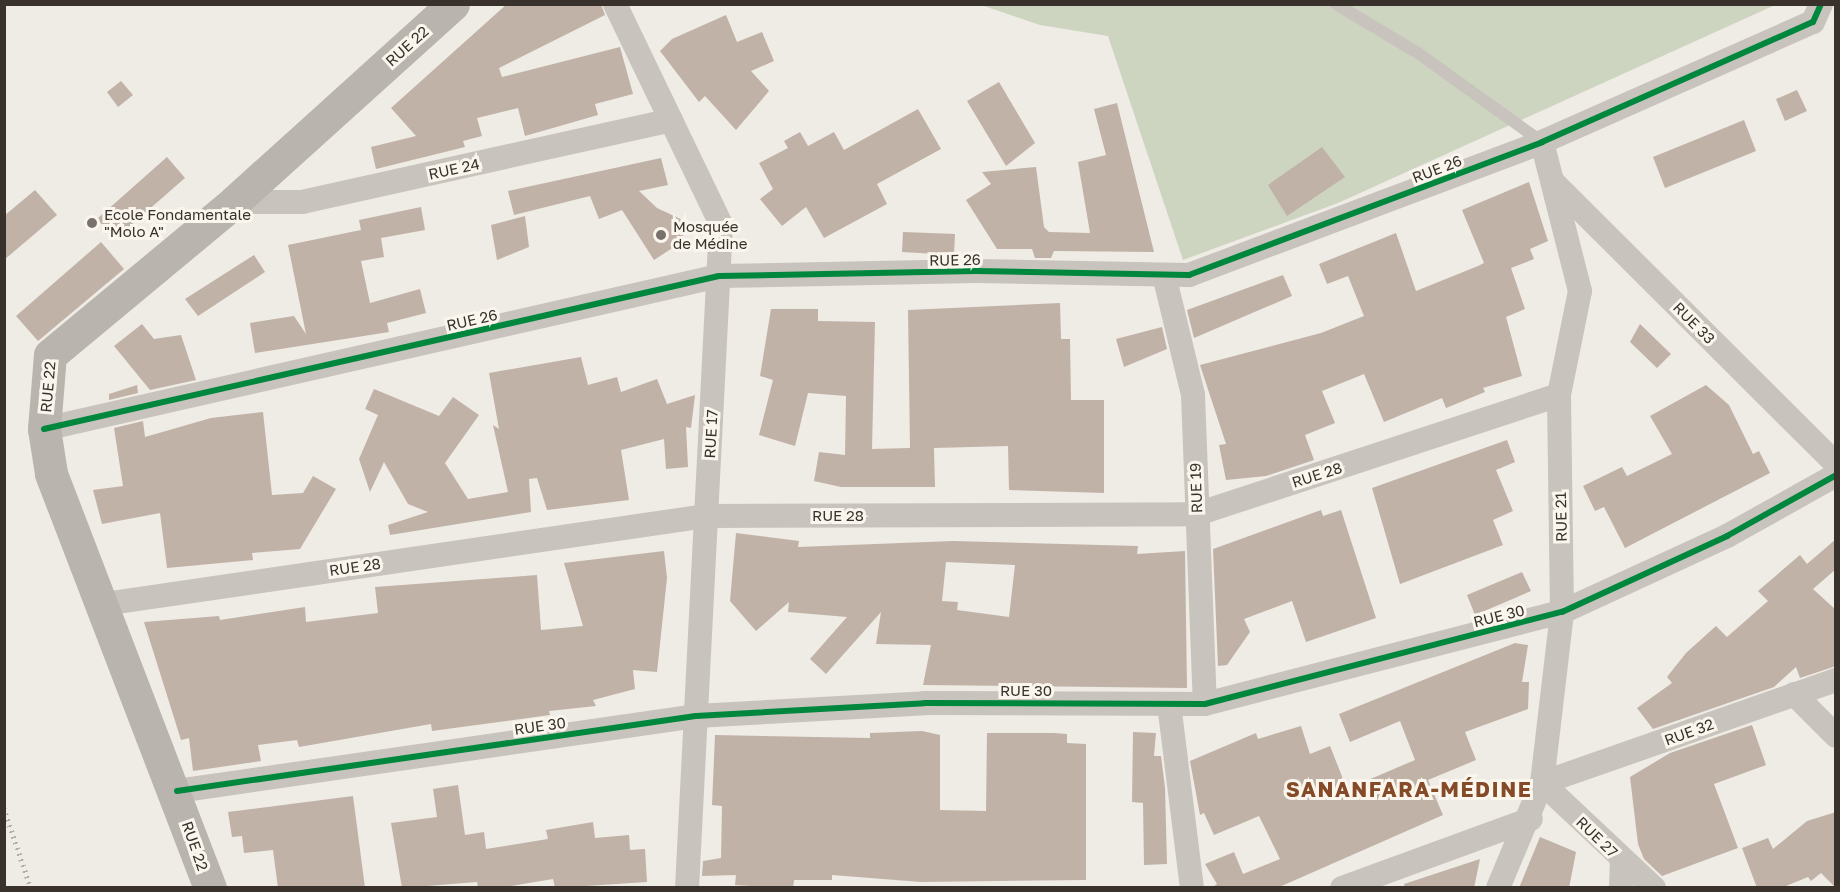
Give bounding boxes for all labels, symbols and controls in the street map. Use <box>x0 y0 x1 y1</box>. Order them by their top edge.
street label: RUE 22 <box>382 22 432 70</box>
street label: RUE 26 <box>1410 151 1464 187</box>
street label: RUE 24 <box>427 155 481 183</box>
place label: Ecole Fondamentale "Molo A" <box>104 205 251 240</box>
marker: Ecole Fondamentale "Molo A" <box>85 216 99 230</box>
place label: Mosquée de Médine <box>673 217 747 252</box>
marker: Mosquée de Médine <box>654 228 668 242</box>
street label: RUE 26 <box>929 251 981 269</box>
street label: RUE 33 <box>1669 298 1719 348</box>
street label: RUE 26 <box>445 305 499 335</box>
street label: RUE 22 <box>37 361 59 413</box>
street label: RUE 17 <box>701 409 721 459</box>
street label: RUE 28 <box>1290 458 1344 492</box>
street label: RUE 19 <box>1186 463 1206 513</box>
street label: RUE 21 <box>1552 492 1570 542</box>
street label: RUE 28 <box>812 507 864 525</box>
street label: RUE 28 <box>328 554 382 580</box>
street label: RUE 30 <box>1472 601 1526 631</box>
street label: RUE 30 <box>1000 682 1052 700</box>
street label: RUE 30 <box>513 713 567 739</box>
street label: RUE 32 <box>1662 715 1716 749</box>
district label: SANANFARA-MÉDINE <box>1286 776 1532 802</box>
street label: RUE 27 <box>1573 813 1621 861</box>
street label: RUE 22 <box>178 819 212 873</box>

